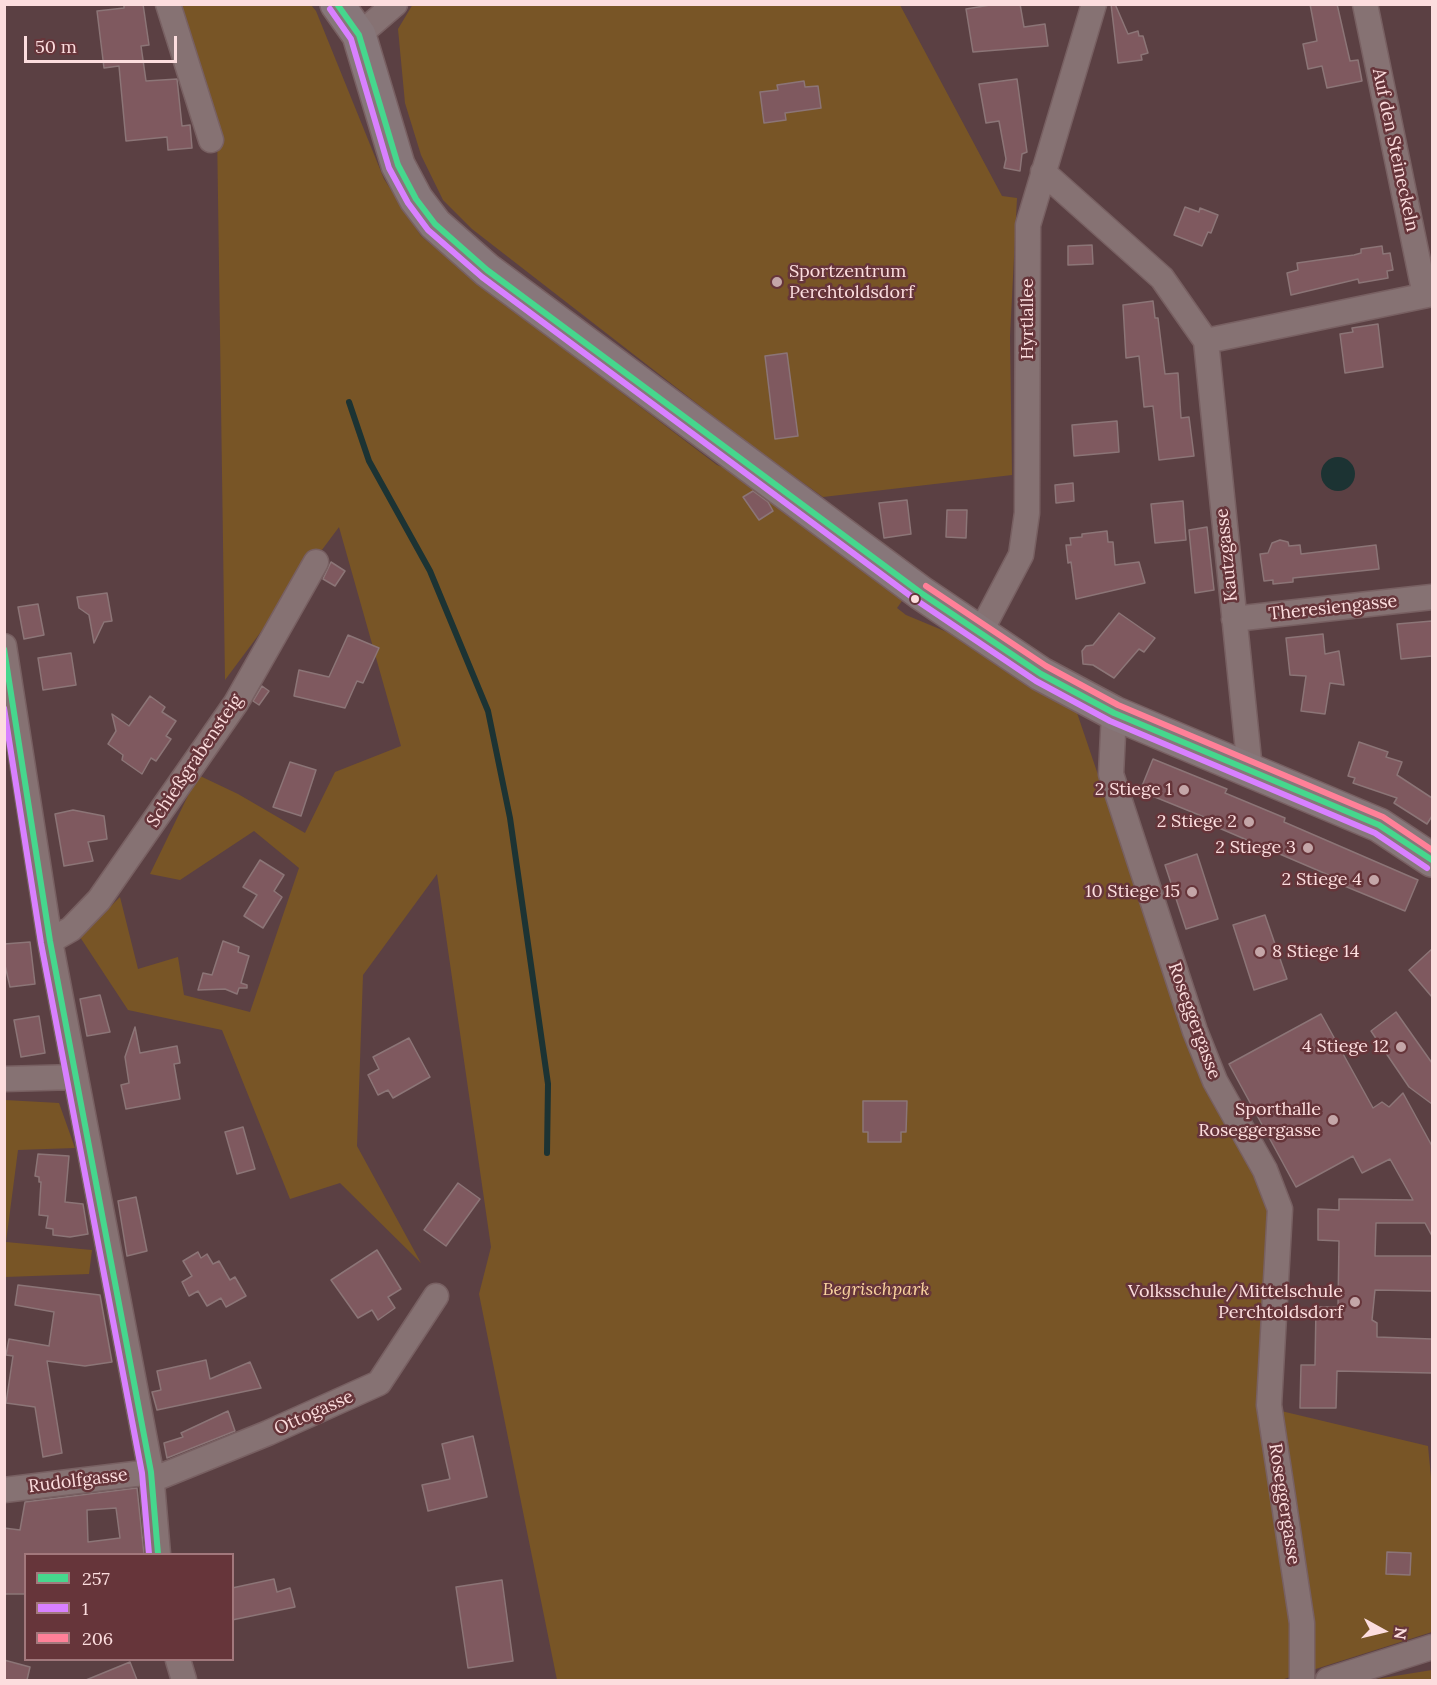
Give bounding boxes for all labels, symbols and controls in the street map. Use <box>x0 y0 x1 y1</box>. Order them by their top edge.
scale bar <box>27 24 180 62</box>
text: 50 m <box>35 35 77 58</box>
street label: Auf den Steineckeln <box>1367 66 1423 234</box>
place label: Sportzentrum Perchtoldsdorf <box>789 261 914 304</box>
marker: Sportzentrum Perchtoldsdorf <box>770 275 784 289</box>
street label: Hyrtlallee <box>1017 278 1039 360</box>
street label: Kautzgasse <box>1211 507 1243 603</box>
street label: Theresiengasse <box>1268 591 1398 625</box>
unlabelled marker <box>909 593 921 605</box>
street label: Schießgrabensteig <box>142 690 248 832</box>
place label: 2 Stiege 1 <box>1095 779 1172 801</box>
marker: 2 Stiege 1 <box>1177 783 1191 797</box>
place label: 2 Stiege 2 <box>1157 811 1237 833</box>
marker: 2 Stiege 2 <box>1242 815 1256 829</box>
place label: 2 Stiege 3 <box>1215 837 1296 859</box>
marker: 2 Stiege 3 <box>1301 841 1315 855</box>
place label: 2 Stiege 4 <box>1282 869 1362 891</box>
marker: 2 Stiege 4 <box>1367 873 1381 887</box>
place label: 10 Stiege 15 <box>1085 881 1180 903</box>
marker: 10 Stiege 15 <box>1185 885 1199 899</box>
place label: 8 Stiege 14 <box>1272 941 1359 963</box>
marker: 8 Stiege 14 <box>1253 945 1267 959</box>
street label: Roseggergasse <box>1163 960 1225 1082</box>
place label: 4 Stiege 12 <box>1302 1036 1389 1058</box>
marker: 4 Stiege 12 <box>1394 1040 1408 1054</box>
place label: Sporthalle Roseggergasse <box>1198 1099 1321 1142</box>
marker: Sporthalle Roseggergasse <box>1326 1113 1340 1127</box>
park label: Begrischpark <box>822 1279 930 1301</box>
place label: Volksschule/Mittelschule Perchtoldsdorf <box>1128 1281 1343 1324</box>
marker: Volksschule/Mittelschule Perchtoldsdorf <box>1348 1295 1362 1309</box>
street label: Ottogasse <box>271 1386 357 1440</box>
street label: Roseggergasse <box>1264 1442 1304 1566</box>
street label: Rudolfgasse <box>27 1464 129 1498</box>
legend <box>24 1553 234 1661</box>
text: 257 <box>82 1567 110 1590</box>
text: 1 <box>82 1597 89 1620</box>
north arrow <box>1353 1601 1413 1661</box>
text: N <box>1390 1626 1412 1641</box>
text: 206 <box>82 1627 113 1650</box>

